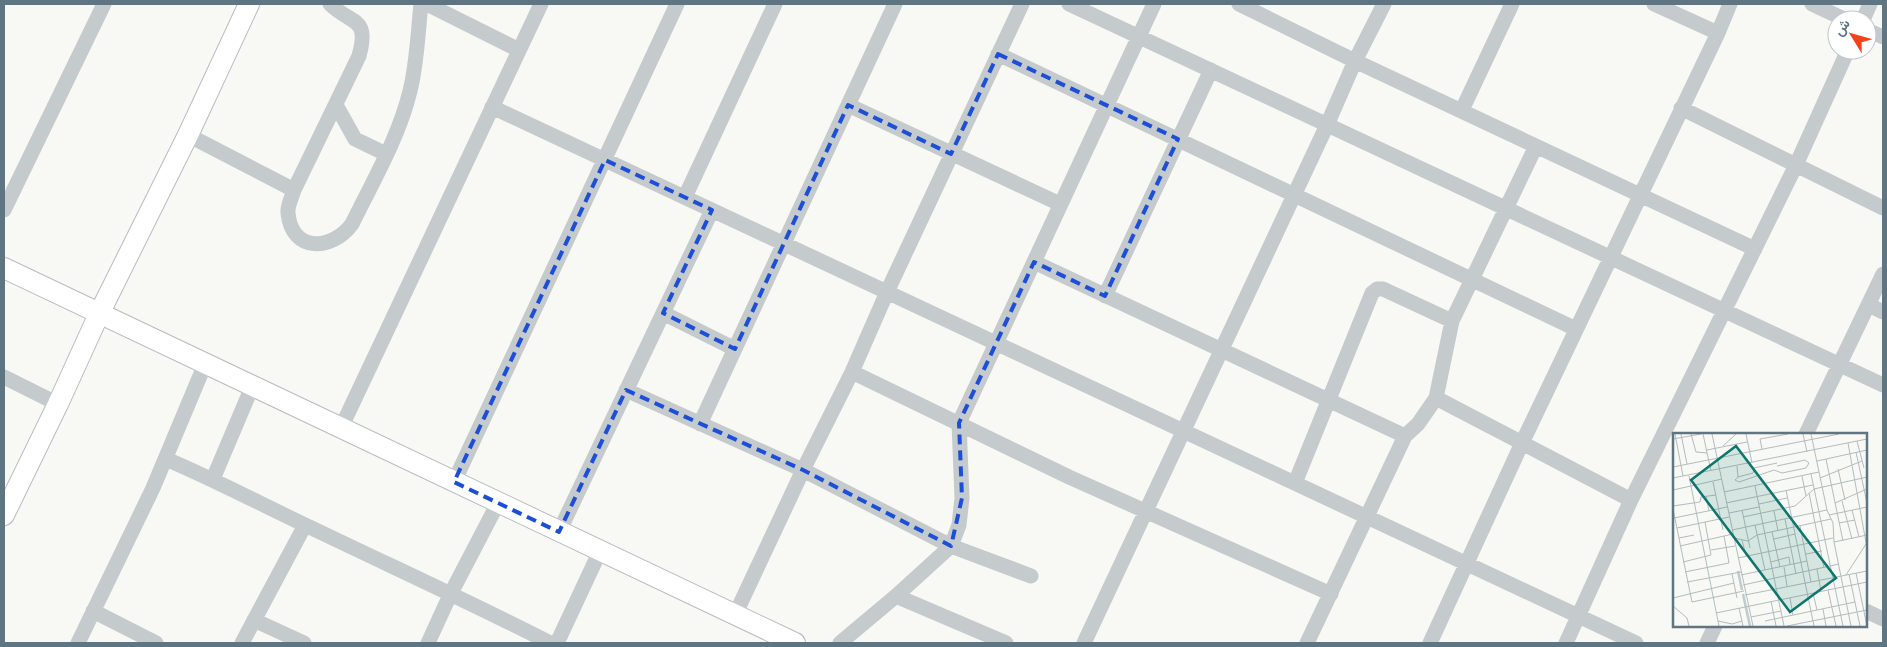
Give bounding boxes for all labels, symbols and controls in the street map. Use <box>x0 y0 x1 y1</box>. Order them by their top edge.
north arrow <box>1827 10 1877 60</box>
text: ش <box>1830 16 1854 39</box>
inset map <box>1673 433 1867 627</box>

